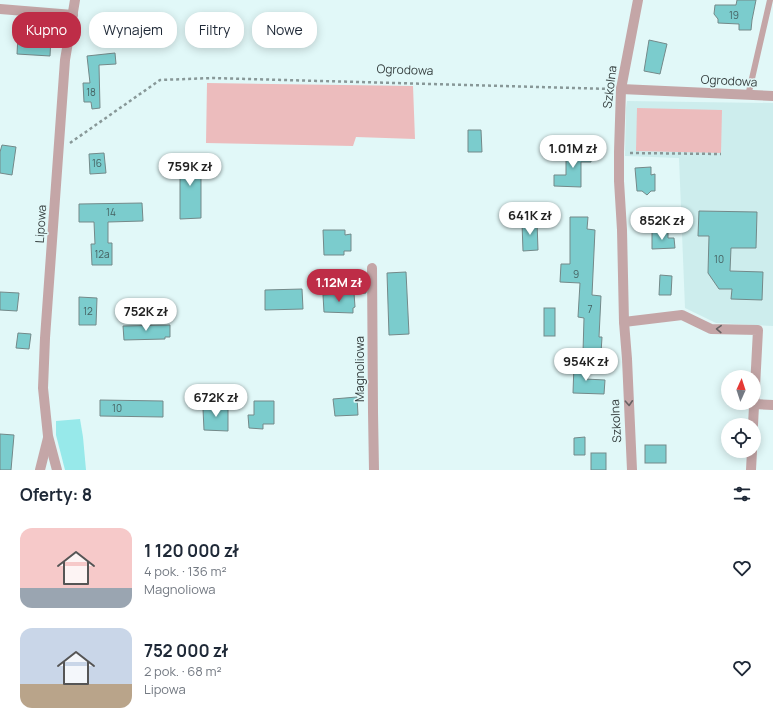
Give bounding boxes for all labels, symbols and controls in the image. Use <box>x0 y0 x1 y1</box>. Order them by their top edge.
house number: 19 <box>729 8 739 22</box>
chip: Kupno <box>12 12 81 48</box>
chip: Wynajem <box>89 12 177 48</box>
chip: Filtry <box>185 12 244 48</box>
chip: Nowe <box>252 12 317 48</box>
street label: Ogrodowa <box>376 60 434 79</box>
street label: Szkolna <box>598 64 621 109</box>
street label: Ogrodowa <box>700 71 758 90</box>
house number: 18 <box>86 85 96 99</box>
pin: 1.01M zł <box>532 135 614 169</box>
text: 1.01M zł <box>549 139 597 157</box>
pin: 759K zł <box>153 153 227 187</box>
house number: 16 <box>92 156 102 170</box>
text: 759K zł <box>168 157 212 175</box>
pin: 641K zł <box>493 202 567 236</box>
street label: Lipowa <box>31 204 50 244</box>
house number: 14 <box>106 205 116 219</box>
text: 641K zł <box>508 206 552 224</box>
pin: 852K zł <box>625 207 699 241</box>
text: 852K zł <box>639 211 685 229</box>
house number: 12a <box>94 247 110 261</box>
house number: 10 <box>714 252 724 266</box>
house number: 9 <box>573 267 579 281</box>
pin: 1.12M zł <box>298 269 380 303</box>
text: 1.12M zł <box>316 273 362 291</box>
pin: 752K zł <box>109 298 183 332</box>
text: 752K zł <box>124 302 168 320</box>
house number: 7 <box>587 302 593 316</box>
house number: 12 <box>83 304 93 318</box>
one-way arrow <box>716 325 722 333</box>
street label: Magnoliowa <box>351 336 368 402</box>
pin: 954K zł <box>549 348 623 382</box>
text: 954K zł <box>563 352 609 370</box>
north arrow <box>721 370 761 410</box>
map controls <box>721 370 761 458</box>
pin: 672K zł <box>179 384 253 418</box>
text: 672K zł <box>193 388 239 406</box>
street label: Szkolna <box>606 399 625 443</box>
one-way arrow <box>624 400 633 406</box>
house number: 10 <box>112 401 122 415</box>
button: locate <box>721 418 761 458</box>
text: Oferty: 8 <box>20 483 92 506</box>
icon: filters <box>731 483 753 505</box>
text: 1 120 000 zł <box>144 539 239 562</box>
icon: home <box>52 544 100 592</box>
icon: heart <box>731 557 753 579</box>
text: 4 pok. · 136 m² <box>144 562 227 580</box>
text: Magnoliowa <box>144 580 216 598</box>
text: 752 000 zł <box>144 639 228 662</box>
icon: home <box>52 644 100 692</box>
icon: heart <box>731 657 753 679</box>
text: 2 pok. · 68 m² <box>144 662 222 680</box>
text: Lipowa <box>144 680 186 698</box>

